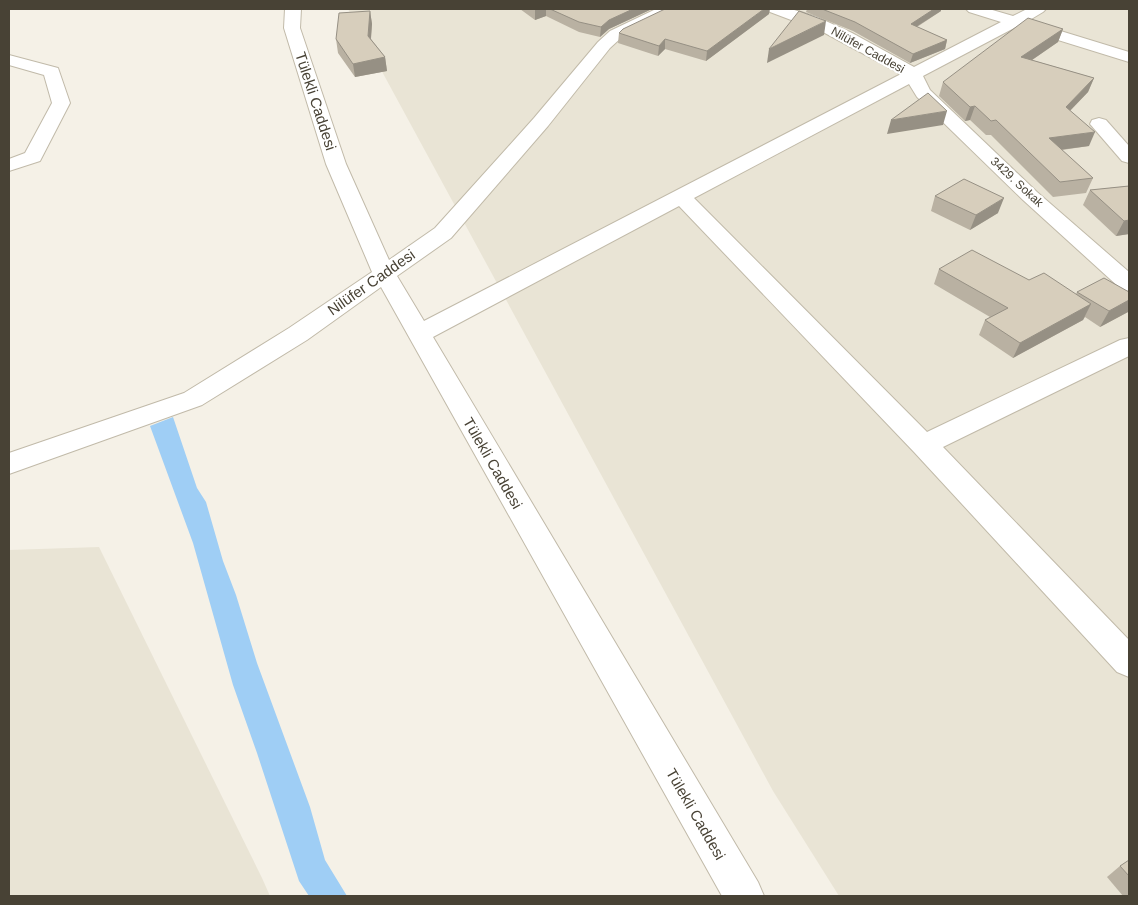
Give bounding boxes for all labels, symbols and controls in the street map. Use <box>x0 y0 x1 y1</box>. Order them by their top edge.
street label: Nilüfer Caddesi <box>829 24 907 76</box>
street label: Tülekli Caddesi <box>292 50 340 152</box>
street label: 3429. Sokak <box>988 154 1047 211</box>
street label: Nilüfer Caddesi <box>324 246 418 318</box>
street label: Tülekli Caddesi <box>460 414 526 512</box>
street label: Tülekli Caddesi <box>663 765 729 863</box>

